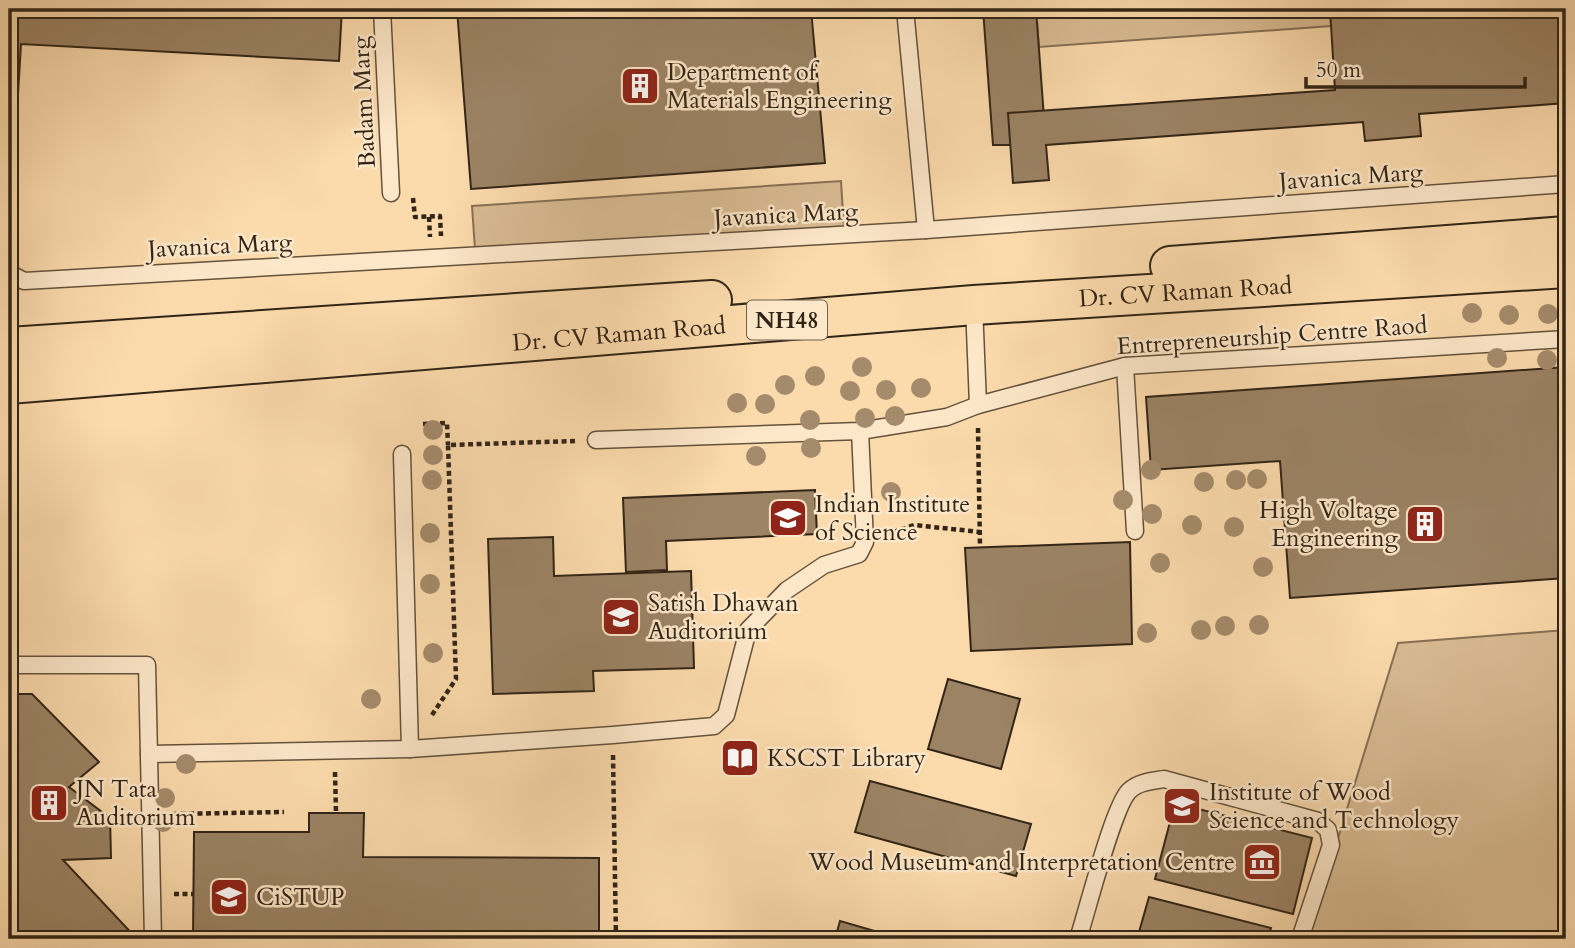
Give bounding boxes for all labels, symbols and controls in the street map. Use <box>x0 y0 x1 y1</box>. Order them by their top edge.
street label: Badam Marg <box>344 35 384 169</box>
scale bar <box>1306 46 1524 90</box>
place label: Department of Materials Engineering <box>667 56 892 117</box>
text: 50 m <box>1316 56 1361 85</box>
building icon: Department of Materials Engineering <box>619 65 661 107</box>
street label: Javanica Marg <box>1275 155 1425 199</box>
street label: Javanica Marg <box>710 195 859 235</box>
street label: Javanica Marg <box>144 226 293 266</box>
street label: Dr. CV Raman Road <box>1078 269 1293 315</box>
road number: NH48 <box>747 300 827 340</box>
street label: Dr. CV Raman Road <box>511 309 727 359</box>
street label: Entrepreneurship Centre Raod <box>1116 309 1429 363</box>
place label: Indian Institute of Science <box>815 488 970 549</box>
place label: High Voltage Engineering <box>1259 494 1399 555</box>
school or university icon: Indian Institute of Science <box>767 497 809 539</box>
building icon: High Voltage Engineering <box>1404 503 1446 545</box>
place label: Satish Dhawan Auditorium <box>648 587 799 648</box>
school or university icon: Satish Dhawan Auditorium <box>600 596 642 638</box>
library icon: KSCST Library <box>719 737 761 779</box>
place label: KSCST Library <box>767 742 926 775</box>
place label: JN Tata Auditorium <box>73 773 196 834</box>
place label: Institute of Wood Science and Technology <box>1209 776 1460 837</box>
building icon: JN Tata Auditorium <box>28 782 70 824</box>
school or university icon: Institute of Wood Science and Technology <box>1161 785 1203 827</box>
museum icon: Wood Museum and Interpretation Centre <box>1241 841 1283 883</box>
place label: Wood Museum and Interpretation Centre <box>808 846 1235 879</box>
school or university icon: CiSTUP <box>208 876 250 918</box>
place label: CiSTUP <box>256 881 345 914</box>

